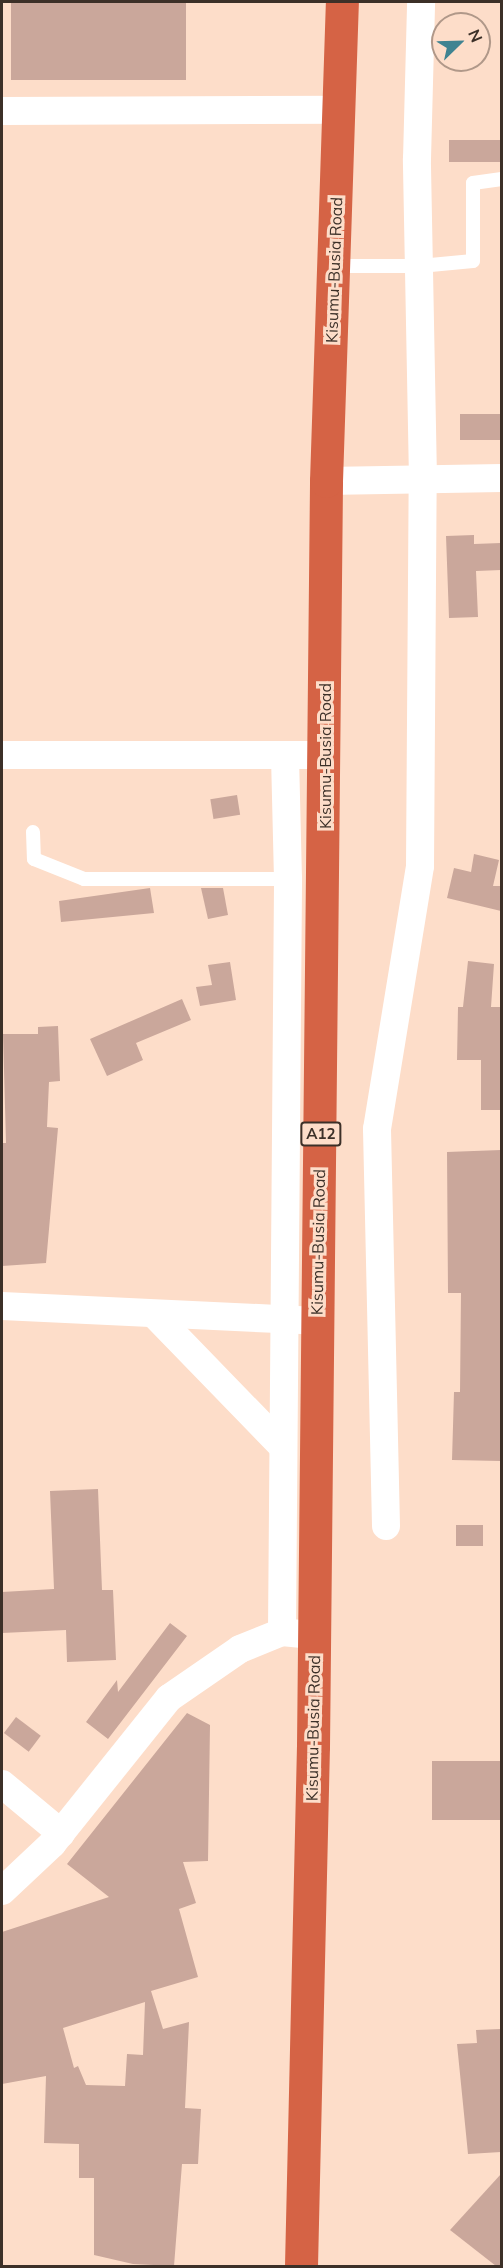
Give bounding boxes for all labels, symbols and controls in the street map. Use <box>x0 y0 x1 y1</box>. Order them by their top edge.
north arrow <box>431 12 491 72</box>
text: N <box>464 26 487 45</box>
street label: Kisumu-Busia Road <box>322 197 346 343</box>
street label: Kisumu-Busia Road <box>315 683 335 829</box>
road number: A12 <box>300 1122 342 1146</box>
street label: Kisumu-Busia Road <box>307 1169 329 1315</box>
street label: Kisumu-Busia Road <box>302 1655 324 1801</box>

